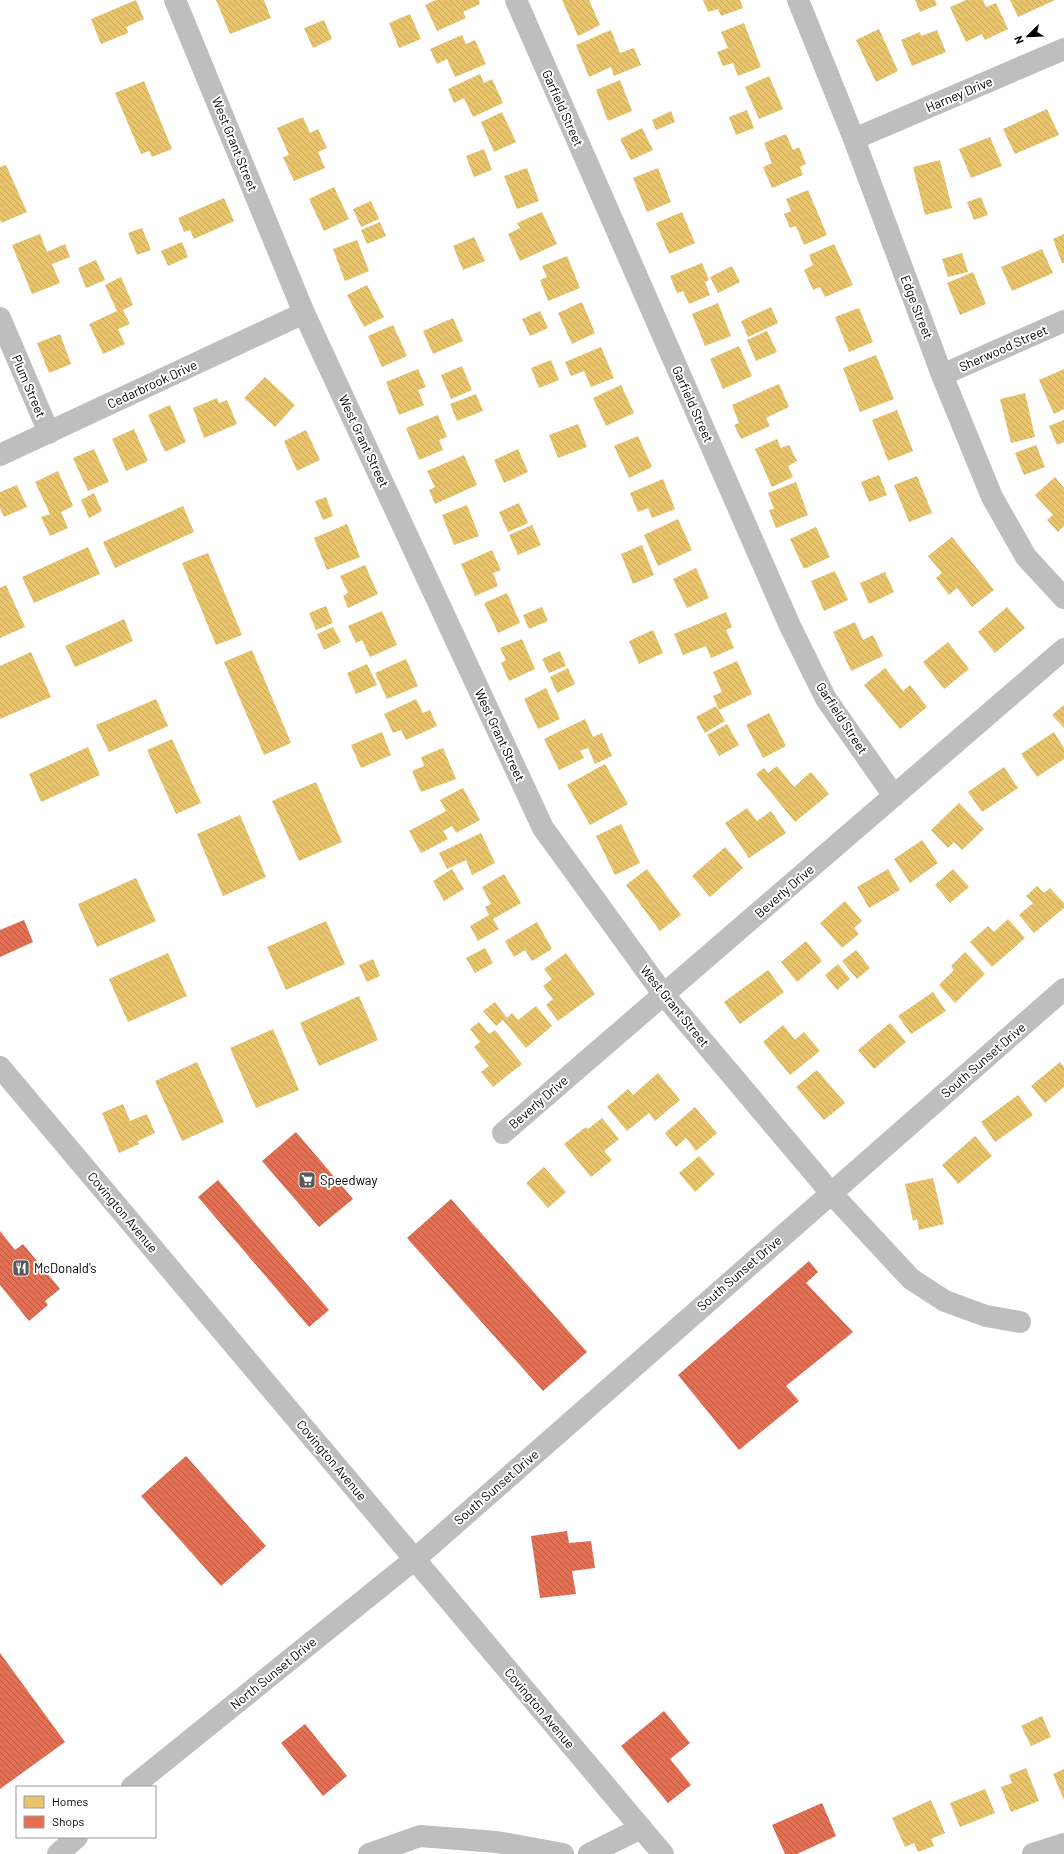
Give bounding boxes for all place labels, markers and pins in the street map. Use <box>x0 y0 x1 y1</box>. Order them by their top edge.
supermarket icon: Speedway <box>297 1170 317 1190</box>
place label: Speedway <box>320 1172 377 1188</box>
restaurant icon: McDonald's <box>11 1258 31 1278</box>
place label: McDonald's <box>34 1260 97 1276</box>

